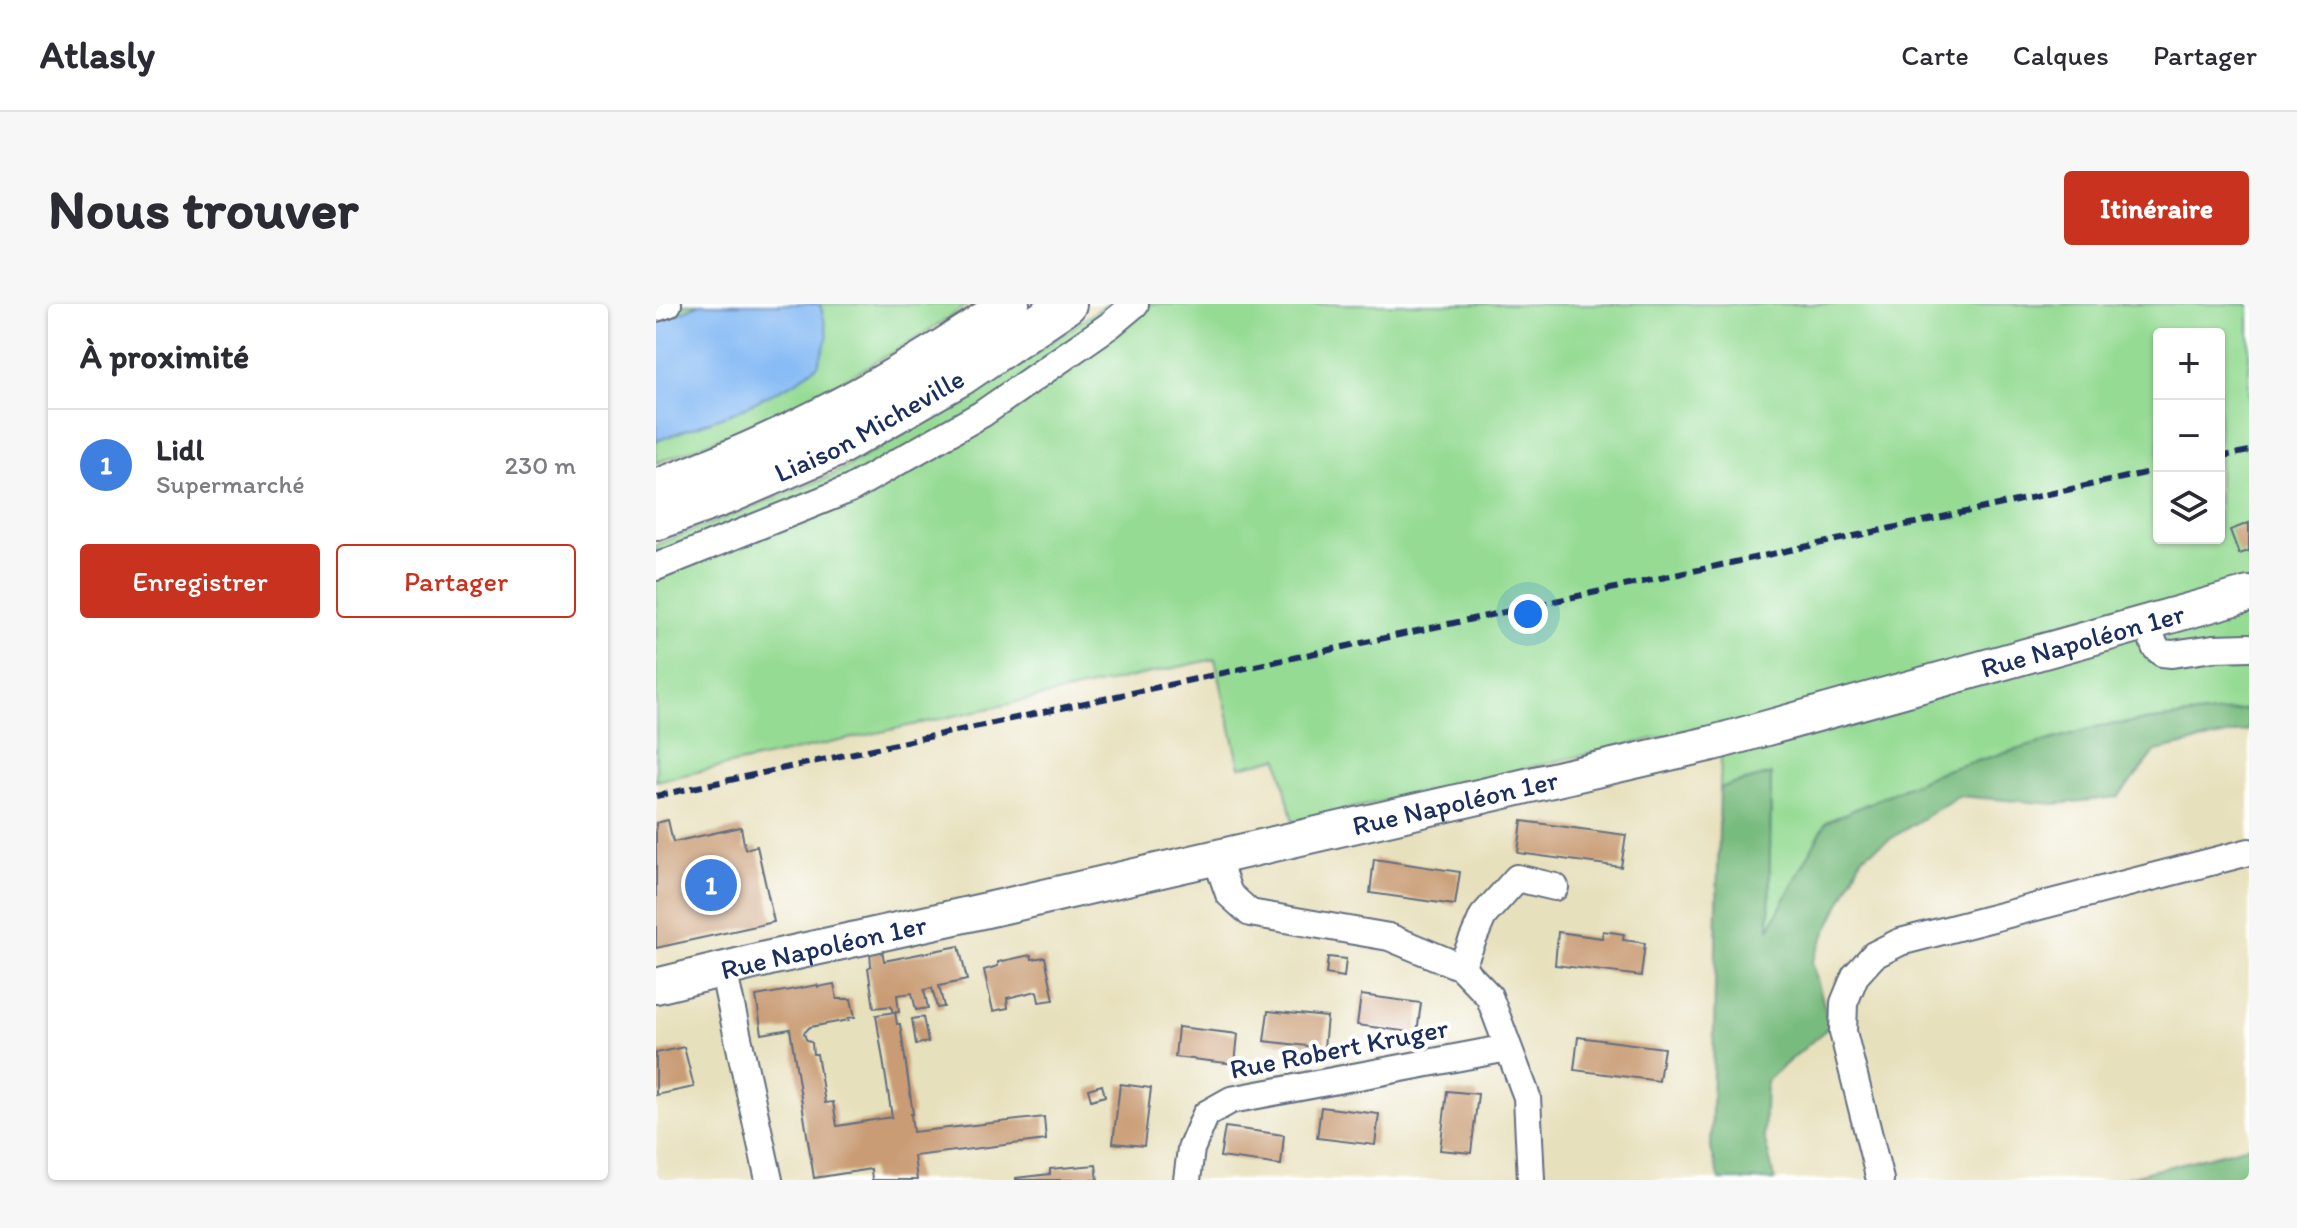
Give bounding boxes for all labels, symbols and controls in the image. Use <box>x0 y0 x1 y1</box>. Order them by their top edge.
text: Atlasly <box>40 32 155 78</box>
text: Carte <box>1901 38 1969 72</box>
text: Calques <box>2013 38 2109 72</box>
text: Partager <box>2153 38 2257 72</box>
button: Itinéraire <box>2064 171 2249 245</box>
text: Nous trouver <box>48 175 358 242</box>
map controls <box>2153 328 2225 544</box>
button: + <box>2153 328 2225 400</box>
text: À proximité <box>80 336 249 377</box>
street label: Liaison Micheville <box>769 361 970 489</box>
button: − <box>2153 400 2225 472</box>
text: Lidl <box>156 431 204 468</box>
text: 1 <box>100 449 112 481</box>
text: 230 m <box>504 449 576 481</box>
text: Supermarché <box>156 468 305 500</box>
button: layers <box>2153 472 2225 544</box>
button: Enregistrer <box>80 544 320 618</box>
button: Partager <box>336 544 576 618</box>
your location <box>1508 594 1548 634</box>
street label: Rue Napoléon 1er <box>1977 596 2188 685</box>
street label: Rue Napoléon 1er <box>1349 762 1561 842</box>
pin: 1 <box>685 855 737 915</box>
street label: Rue Napoléon 1er <box>717 907 930 987</box>
street label: Rue Robert Kruger <box>1227 1010 1451 1086</box>

